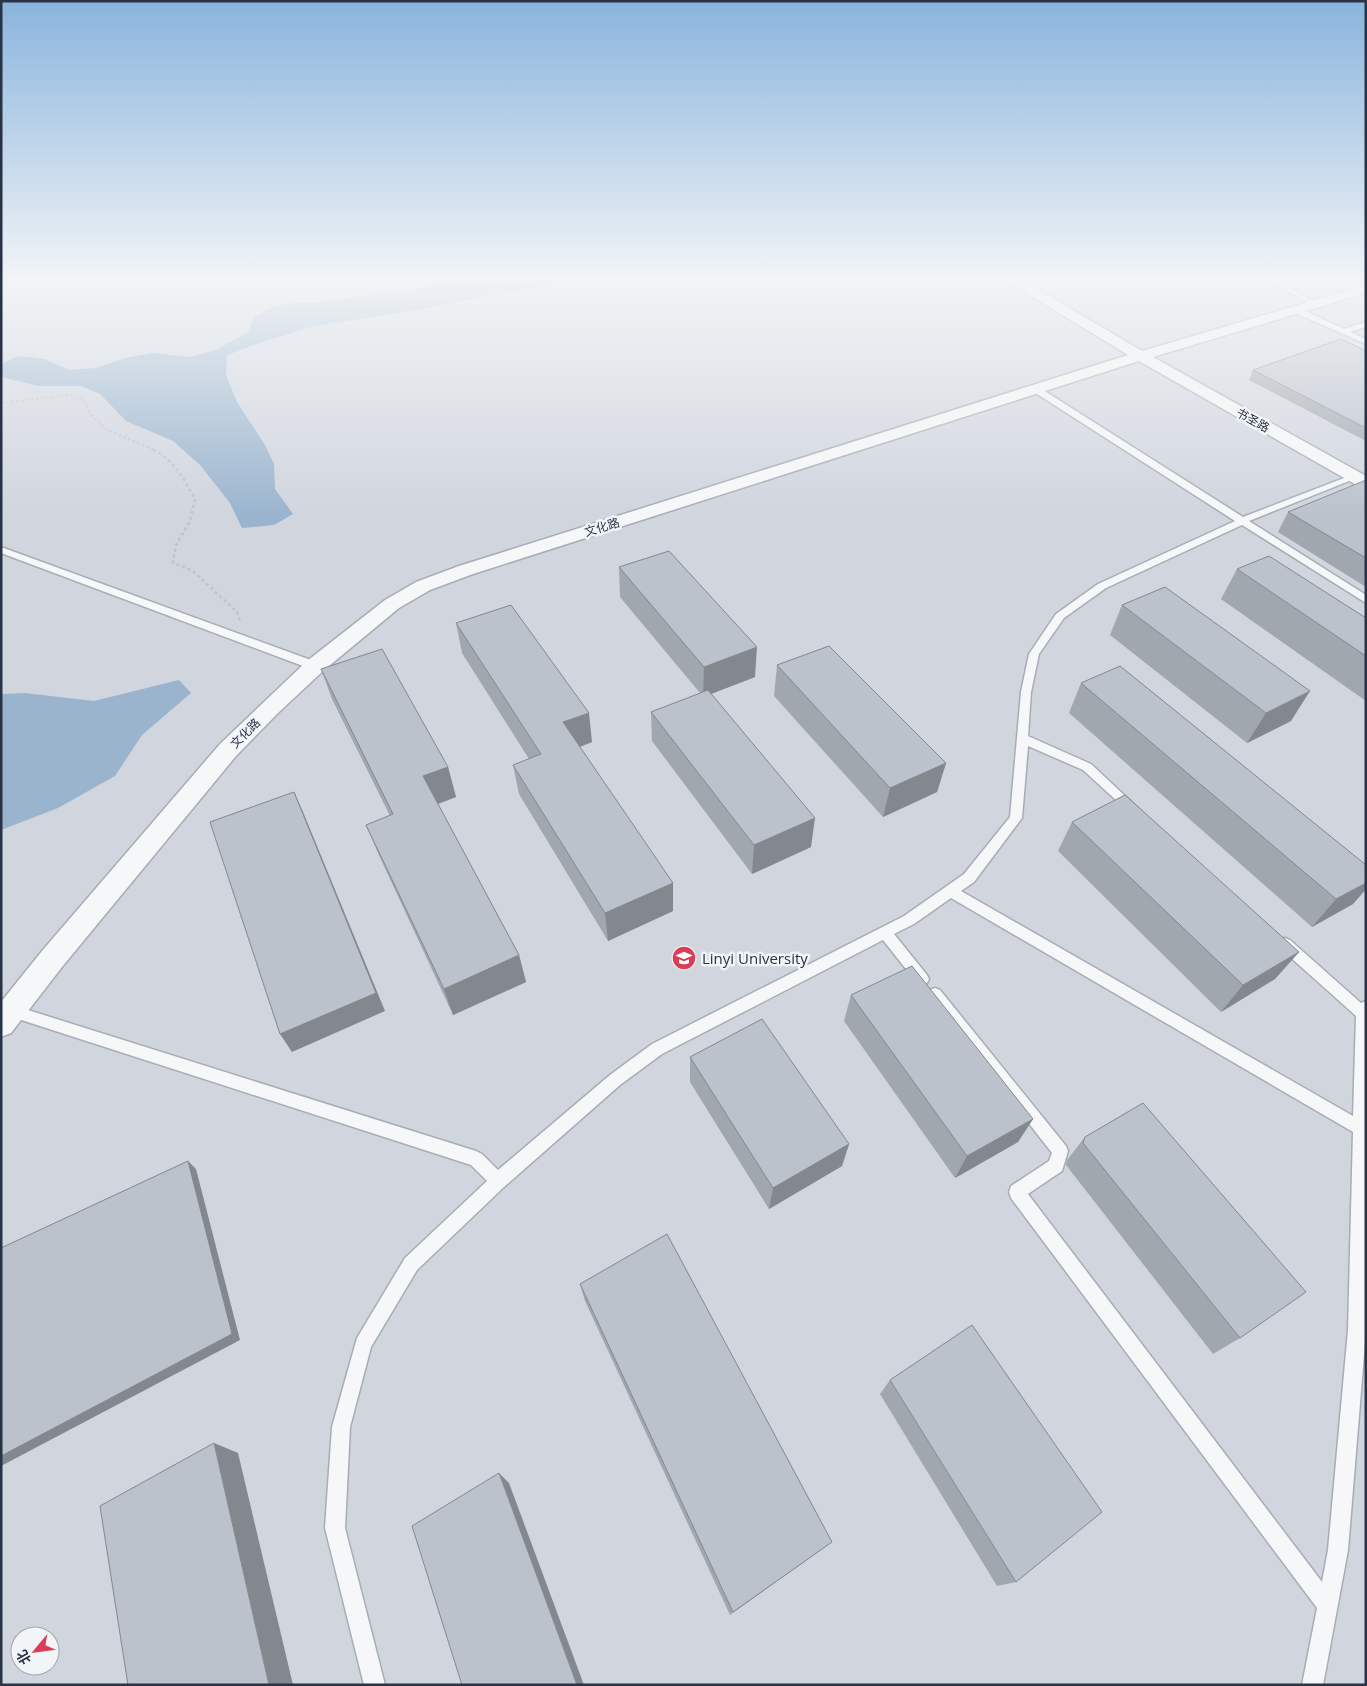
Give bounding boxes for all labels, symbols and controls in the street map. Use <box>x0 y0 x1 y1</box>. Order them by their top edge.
street label: 书圣路 <box>1233 404 1273 436</box>
street label: 文化路 <box>582 514 622 540</box>
street label: 文化路 <box>226 714 264 752</box>
school or university icon: Linyi University <box>671 945 697 971</box>
place label: Linyi University <box>702 948 808 968</box>
north arrow <box>10 1626 60 1676</box>
text: 北 <box>11 1647 35 1668</box>

